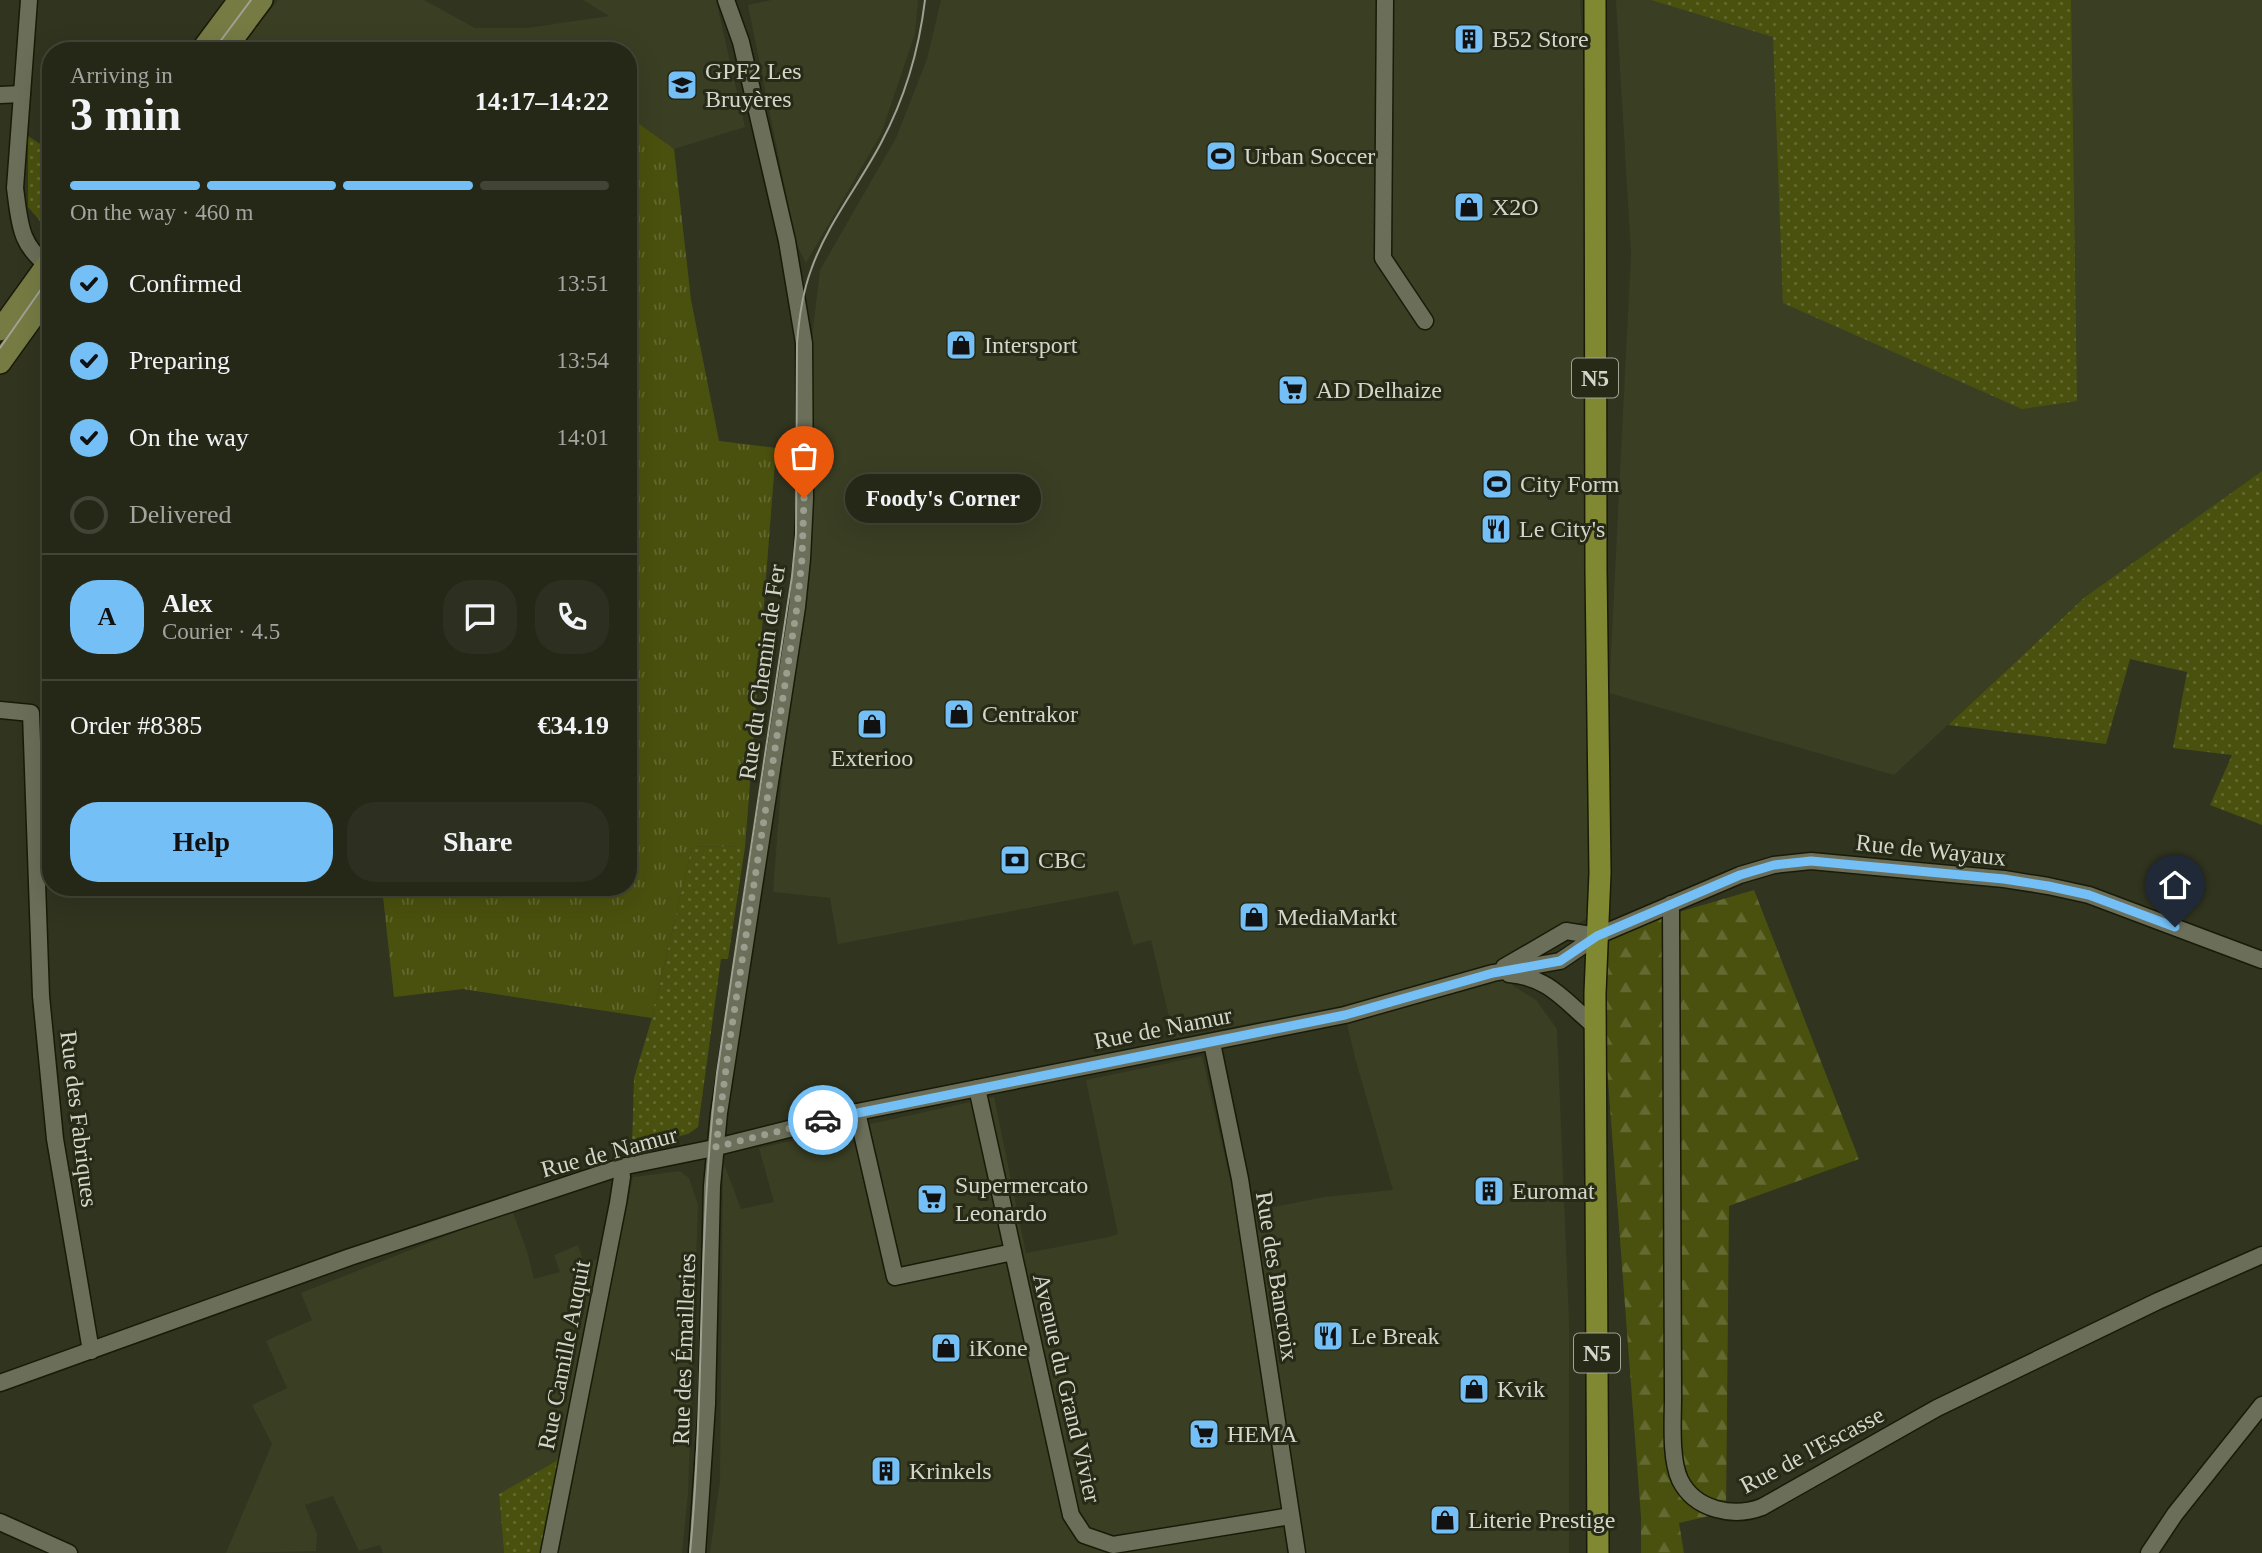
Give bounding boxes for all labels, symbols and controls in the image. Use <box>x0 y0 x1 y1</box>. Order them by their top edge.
building icon: B52 Store <box>1452 22 1486 56</box>
place label: B52 Store <box>1492 26 1589 52</box>
place label: GPF2 Les Bruyères <box>705 58 802 112</box>
text: Arriving in <box>70 63 173 88</box>
school or university icon: GPF2 Les Bruyères <box>665 68 699 102</box>
text: 14:17–14:22 <box>475 87 609 116</box>
text: 3 min <box>70 89 181 140</box>
sports icon: Urban Soccer <box>1204 139 1238 173</box>
place label: Urban Soccer <box>1244 143 1375 169</box>
shop icon: X2O <box>1452 190 1486 224</box>
place label: X2O <box>1492 194 1539 220</box>
text: On the way · 460 m <box>70 200 253 225</box>
icon: check <box>70 265 108 303</box>
text: Confirmed <box>129 269 242 298</box>
text: 13:51 <box>557 271 609 296</box>
shop icon: Intersport <box>944 328 978 362</box>
place label: Intersport <box>984 332 1078 358</box>
icon: check <box>70 342 108 380</box>
text: Preparing <box>129 346 230 375</box>
text: 13:54 <box>557 348 609 373</box>
road number: N5 <box>1572 358 1618 398</box>
supermarket icon: AD Delhaize <box>1276 373 1310 407</box>
place label: AD Delhaize <box>1316 377 1442 403</box>
icon: check <box>70 419 108 457</box>
text: On the way <box>129 423 249 452</box>
text: 14:01 <box>557 425 609 450</box>
pin <box>774 426 834 498</box>
icon: bag <box>785 437 823 475</box>
sports icon: City Form <box>1480 467 1514 501</box>
place label: City Form <box>1520 471 1620 497</box>
callout: Foody's Corner <box>846 474 1042 522</box>
text: Foody's Corner <box>866 486 1020 511</box>
text: Delivered <box>129 500 232 529</box>
restaurant icon: Le City's <box>1479 512 1513 546</box>
place label: Le City's <box>1519 516 1605 542</box>
street label: Rue du Chemin de Fer <box>734 563 790 781</box>
button: chat <box>443 580 517 654</box>
button: phone <box>535 580 609 654</box>
text: Alex <box>162 589 213 618</box>
text: A <box>98 602 116 631</box>
text: Courier · 4.5 <box>162 619 280 644</box>
shop icon: Centrakor <box>942 697 976 731</box>
place label: Centrakor <box>982 701 1078 727</box>
shop icon: Exterioo <box>855 707 889 741</box>
text: Order #8385 <box>70 711 202 740</box>
text: €34.19 <box>538 711 609 740</box>
place label: Exterioo <box>831 745 913 771</box>
button: Help <box>70 802 333 882</box>
button: Share <box>347 802 609 882</box>
street label: Rue de Wayaux <box>1855 829 2007 871</box>
bank icon: CBC <box>998 843 1032 877</box>
place label: CBC <box>1038 847 1086 873</box>
pin <box>2145 855 2205 927</box>
icon: home <box>2156 866 2194 904</box>
shop icon: MediaMarkt <box>1237 900 1271 934</box>
place label: MediaMarkt <box>1277 904 1397 930</box>
street label: Rue de Namur <box>1092 1002 1234 1054</box>
street label: Rue des Fabriques <box>55 1029 103 1209</box>
courier <box>788 1085 858 1155</box>
icon: car <box>804 1101 842 1139</box>
street label: Rue de Namur <box>538 1121 680 1183</box>
place label: Supermercato Leonardo <box>955 1172 1088 1226</box>
building icon: Euromat <box>1472 1174 1506 1208</box>
place label: Euromat <box>1512 1178 1595 1204</box>
supermarket icon: Supermercato Leonardo <box>915 1182 949 1216</box>
street label: Rue des Bancroix <box>1251 1190 1303 1362</box>
street label: Rue des Émailleries <box>668 1253 700 1445</box>
street label: Rue Camille Auquit <box>533 1258 595 1452</box>
street label: Avenue du Grand Vivier <box>1028 1271 1106 1505</box>
restaurant icon: Le Break <box>1311 1319 1345 1353</box>
place label: Le Break <box>1351 1323 1440 1349</box>
shop icon: iKone <box>929 1331 963 1365</box>
road number: N5 <box>1574 1334 1620 1372</box>
place label: iKone <box>969 1335 1028 1361</box>
shop icon: Kvik <box>1457 1372 1491 1406</box>
place label: Kvik <box>1497 1376 1545 1402</box>
street label: Rue de l'Escasse <box>1736 1401 1888 1499</box>
supermarket icon: HEMA <box>1187 1417 1221 1451</box>
place label: HEMA <box>1227 1421 1298 1447</box>
building icon: Krinkels <box>869 1454 903 1488</box>
place label: Krinkels <box>909 1458 992 1484</box>
shop icon: Literie Prestige <box>1428 1503 1462 1537</box>
place label: Literie Prestige <box>1468 1507 1615 1533</box>

